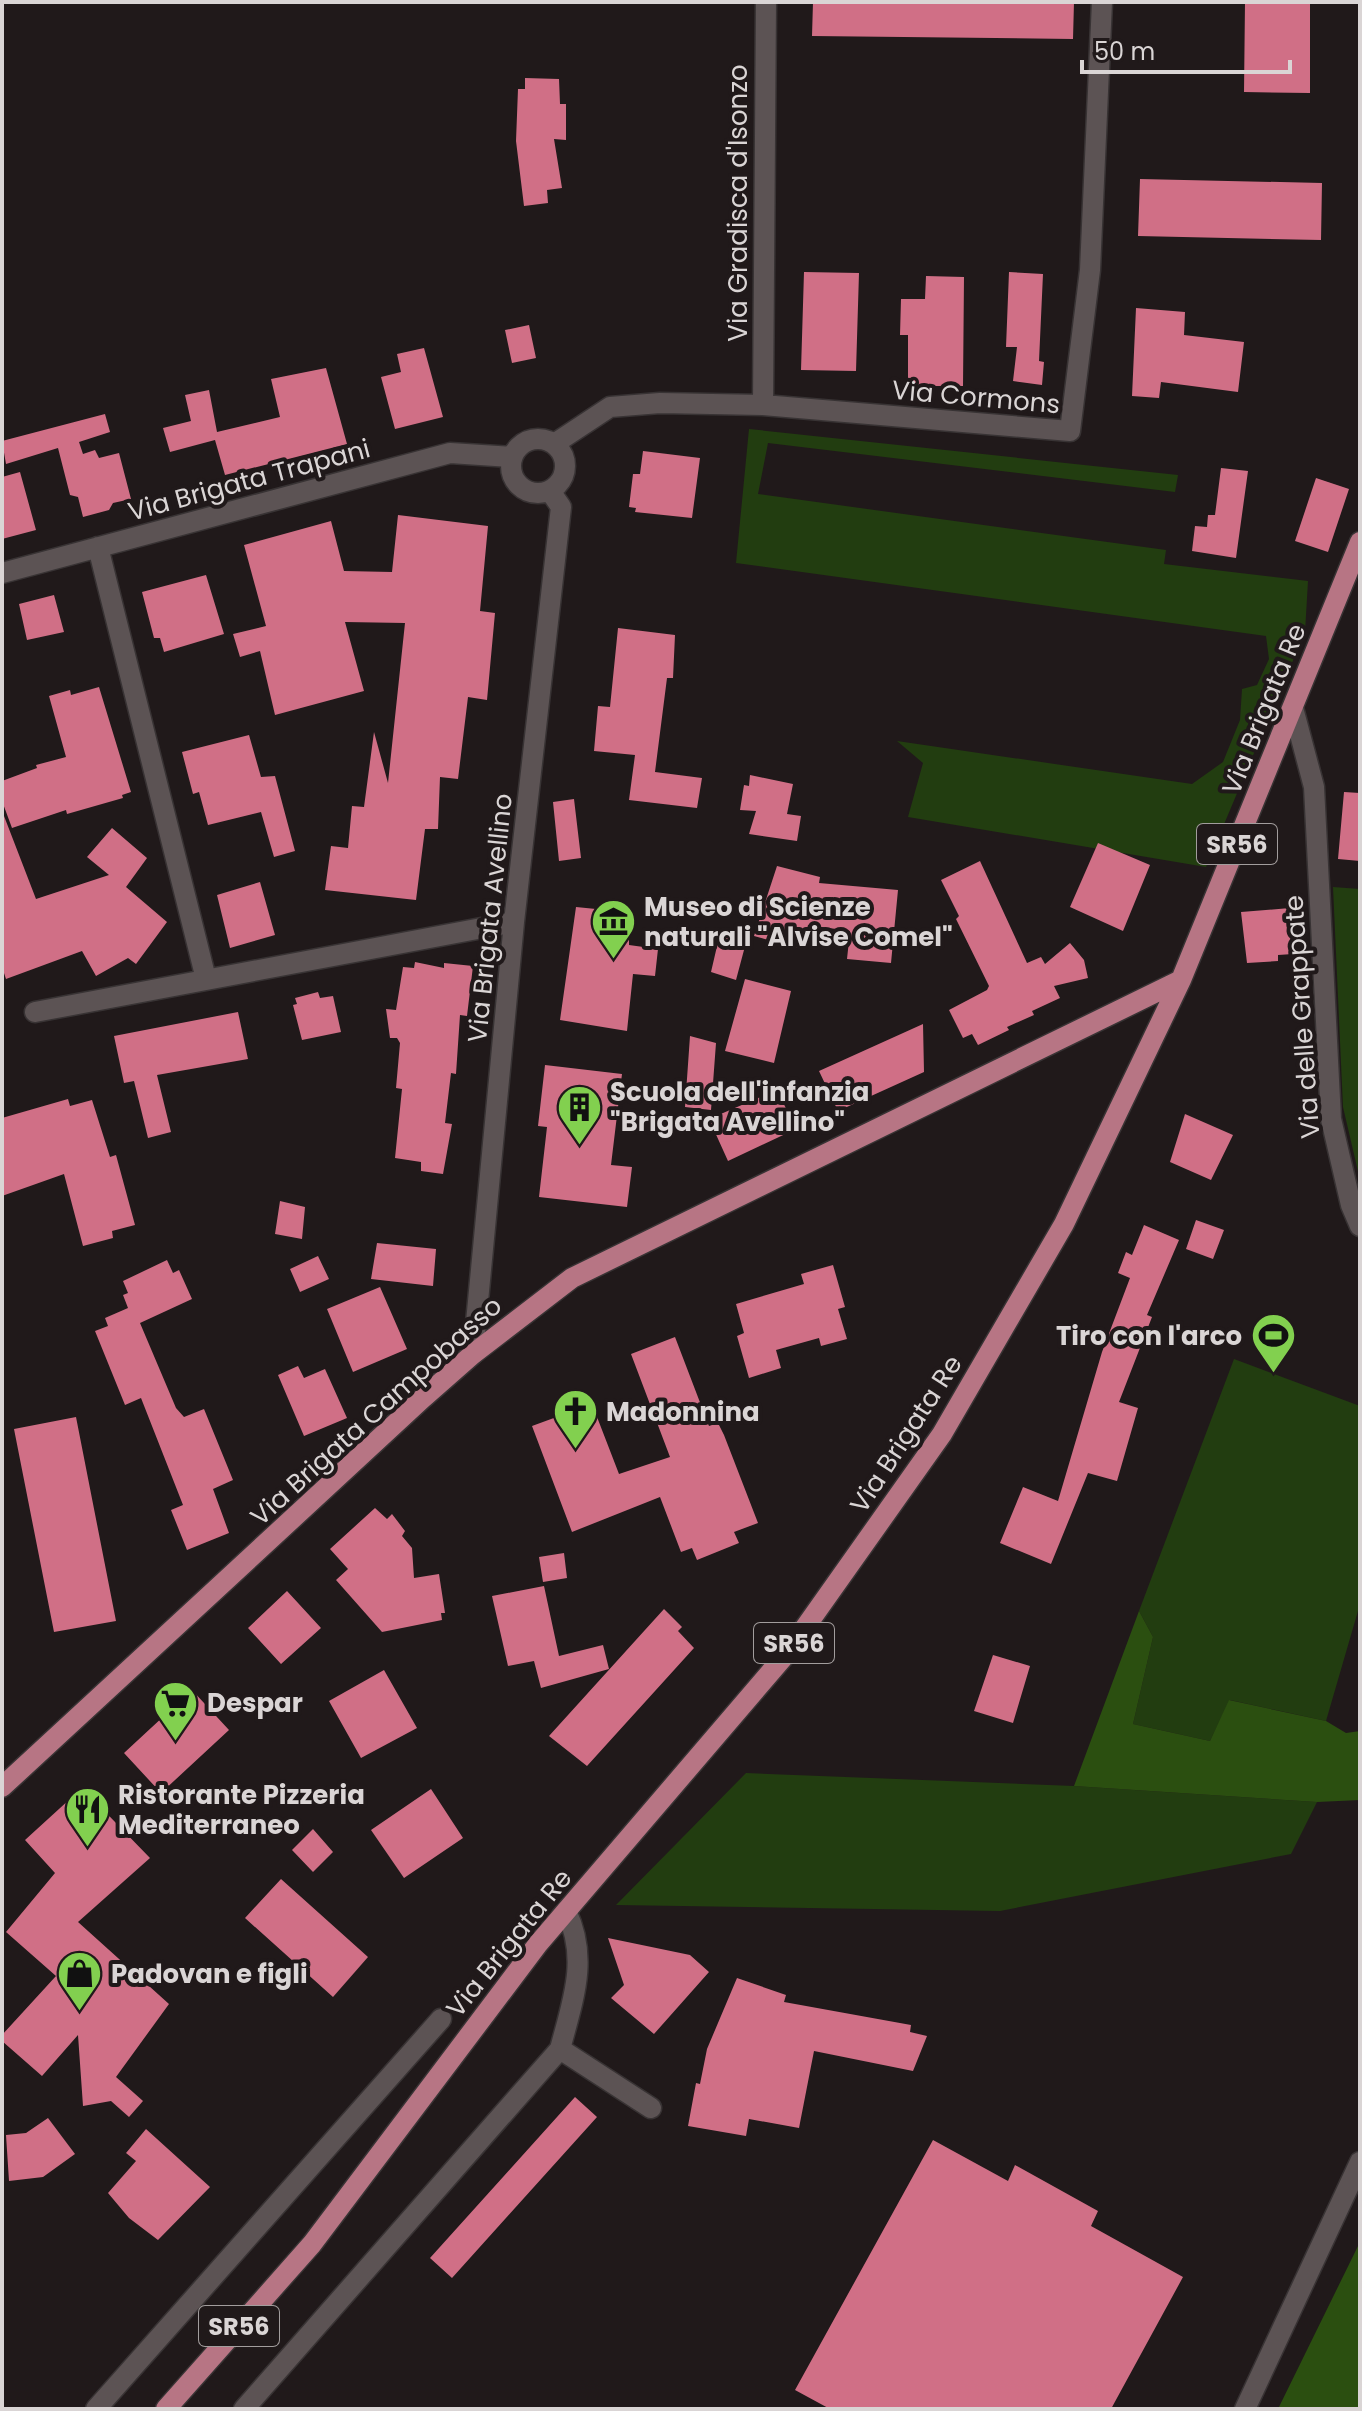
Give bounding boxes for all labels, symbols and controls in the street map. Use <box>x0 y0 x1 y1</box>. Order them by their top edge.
scale bar <box>1082 24 1290 74</box>
text: 50 m <box>1094 35 1155 68</box>
street label: Via Gradisca d'Isonzo <box>720 64 756 342</box>
street label: Via Cormons <box>890 372 1062 422</box>
street label: Via Brigata Trapani <box>124 430 374 530</box>
street label: Via Brigata Re <box>1213 618 1315 800</box>
street label: Via Brigata Avellino <box>459 792 521 1044</box>
road number: SR56 <box>1197 824 1277 864</box>
place label: Museo di Scienze naturali "Alvise Comel" <box>644 889 953 955</box>
street label: Via delle Grappate <box>1276 894 1328 1140</box>
museum icon: Museo di Scienze naturali "Alvise Comel" <box>589 898 637 961</box>
place label: Scuola dell'infanzia "Brigata Avellino" <box>610 1074 869 1140</box>
building icon: Scuola dell'infanzia "Brigata Avellino" <box>555 1083 603 1146</box>
street label: Via Brigata Campobasso <box>242 1288 510 1534</box>
sports icon: Tiro con l'arco <box>1249 1312 1297 1375</box>
place label: Tiro con l'arco <box>1056 1318 1242 1354</box>
street label: Via Brigata Re <box>841 1348 971 1520</box>
church icon: Madonnina <box>551 1388 599 1451</box>
place label: Madonnina <box>606 1394 760 1430</box>
road number: SR56 <box>754 1623 834 1663</box>
supermarket icon: Despar <box>152 1679 200 1742</box>
place label: Despar <box>207 1685 303 1721</box>
place label: Ristorante Pizzeria Mediterraneo <box>118 1777 365 1843</box>
restaurant icon: Ristorante Pizzeria Mediterraneo <box>63 1786 111 1849</box>
street label: Via Brigata Re <box>438 1861 580 2025</box>
shop icon: Padovan e figli <box>56 1950 104 2013</box>
place label: Padovan e figli <box>111 1956 308 1992</box>
road number: SR56 <box>199 2306 279 2346</box>

